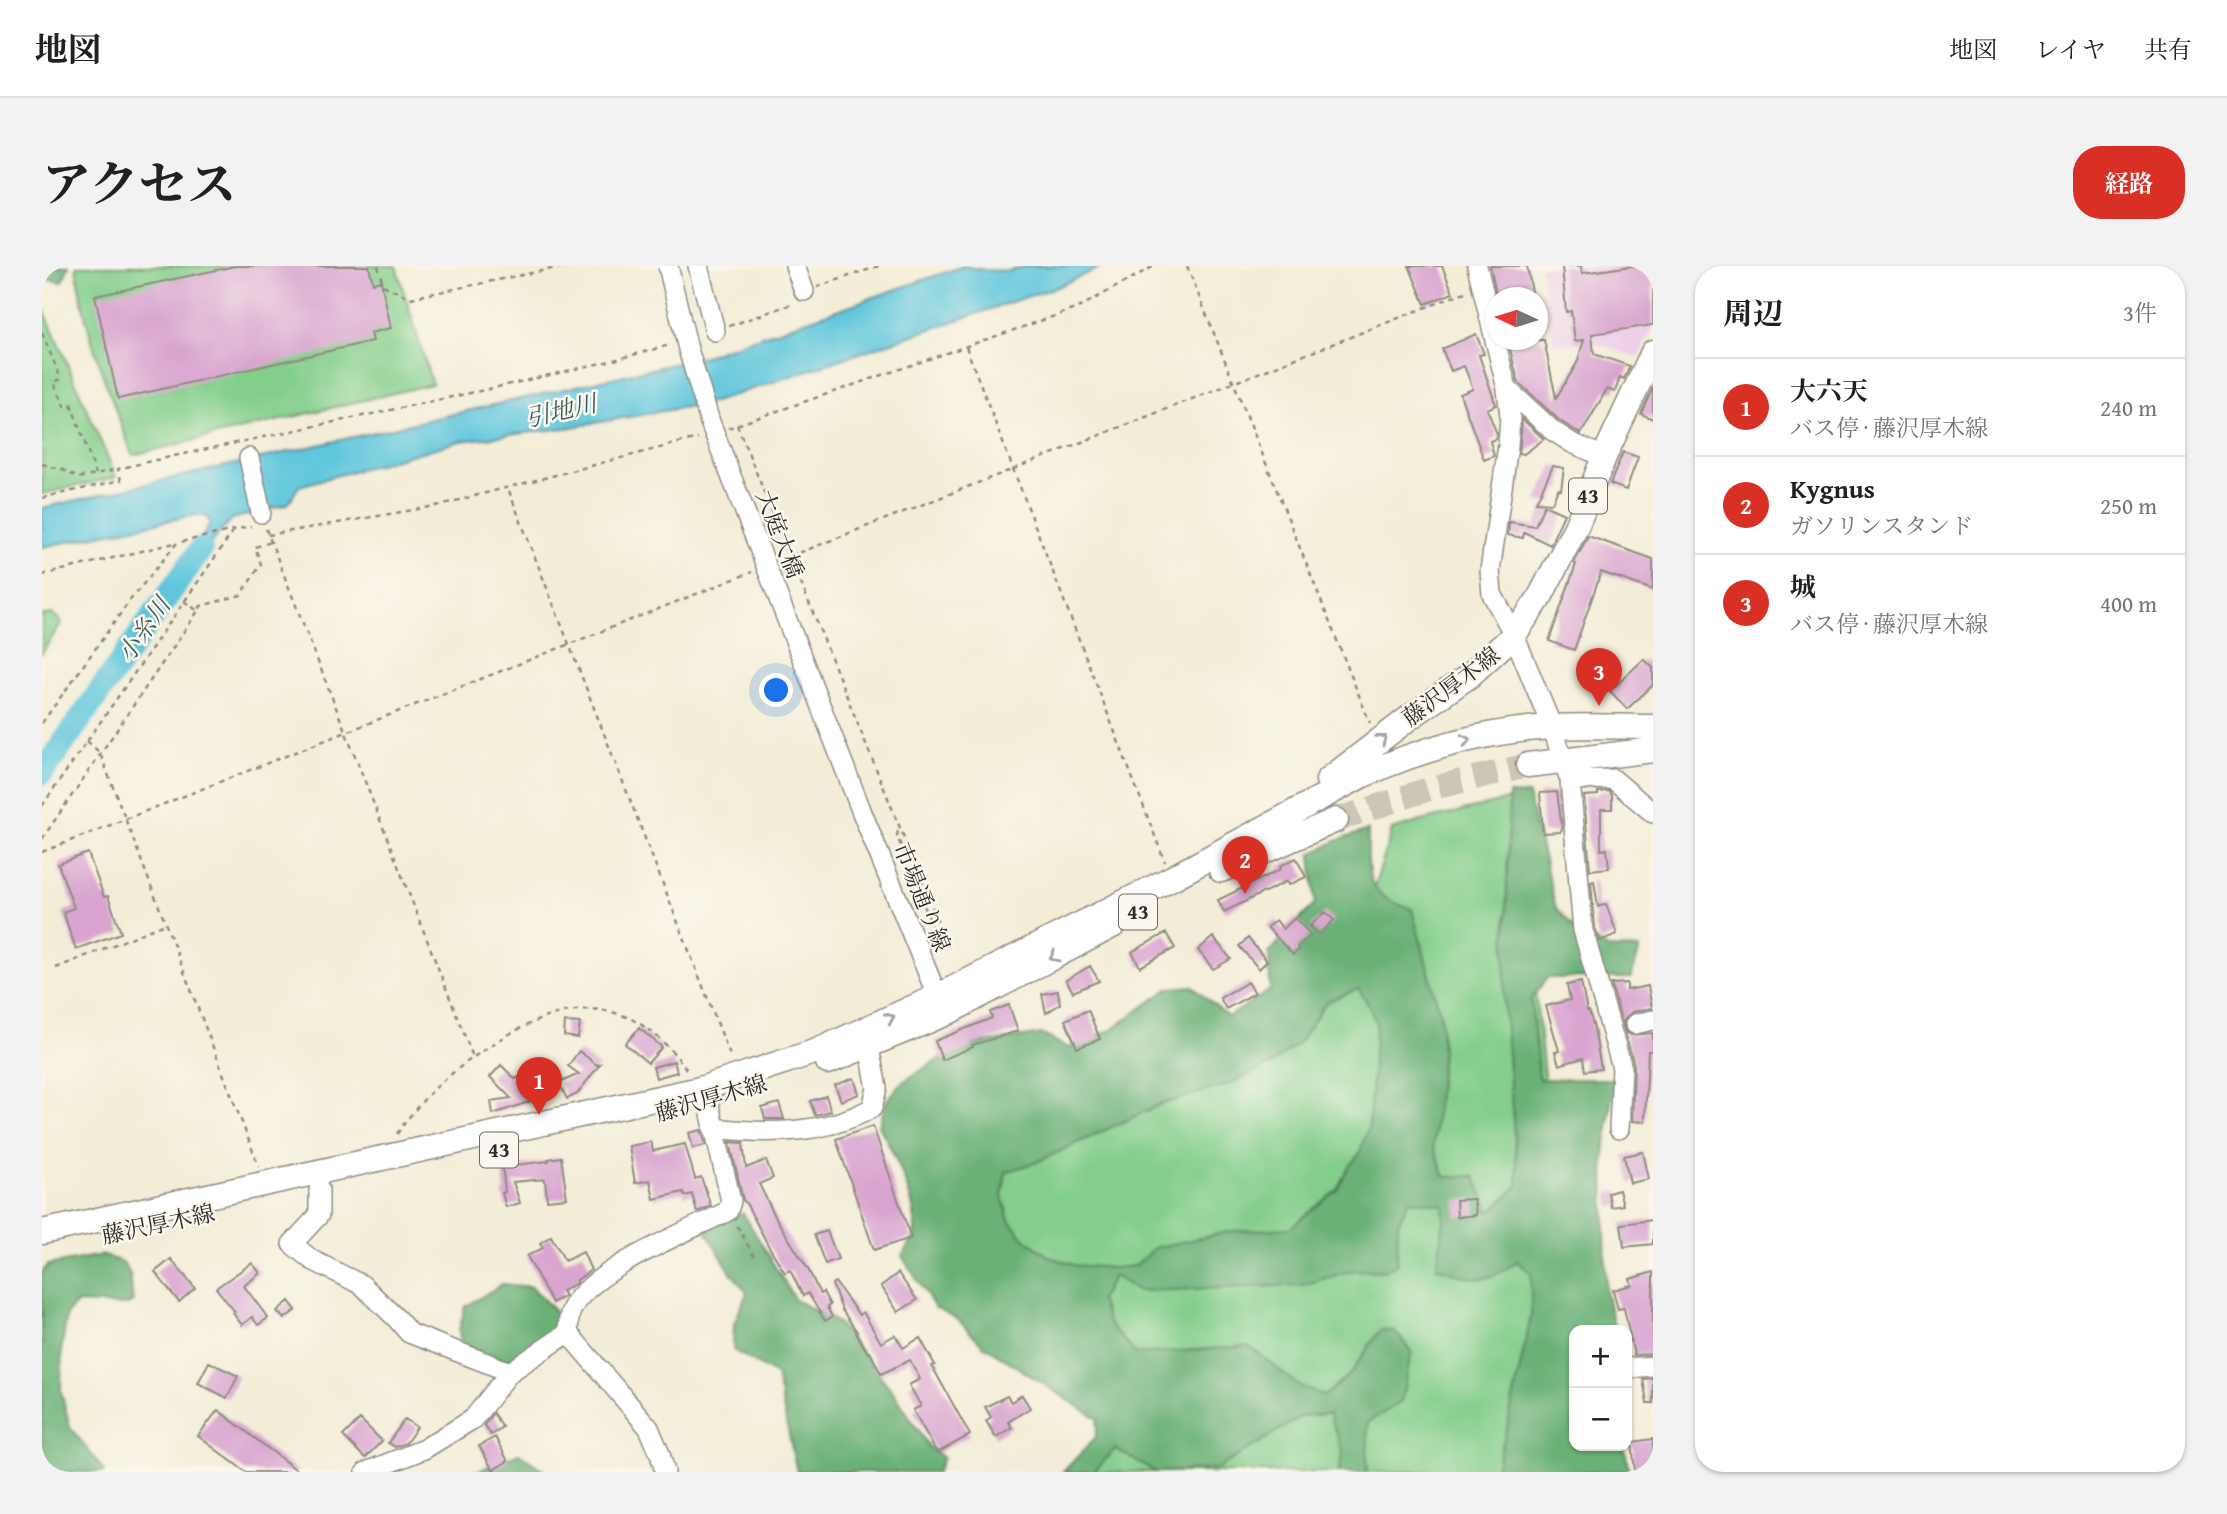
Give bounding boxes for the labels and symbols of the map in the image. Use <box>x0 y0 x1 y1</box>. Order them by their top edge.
north arrow <box>1485 287 1548 350</box>
water label: 引地川 <box>522 385 603 436</box>
road number: 43 <box>1569 478 1607 513</box>
street label: 大庭大橋 <box>749 485 812 583</box>
water label: 小糸川 <box>109 588 180 669</box>
street label: 藤沢厚木線 <box>1395 638 1507 733</box>
pin: 3 <box>1576 648 1622 706</box>
your location <box>759 673 793 707</box>
one-way arrow <box>1374 734 1386 747</box>
one-way arrow <box>1460 734 1472 748</box>
pin: 2 <box>1222 836 1268 894</box>
street label: 市場通り線 <box>886 837 959 956</box>
road number: 43 <box>1119 894 1157 930</box>
one-way arrow <box>1049 949 1061 962</box>
one-way arrow <box>883 1012 895 1026</box>
pin: 1 <box>516 1057 562 1115</box>
street label: 藤沢厚木線 <box>651 1066 771 1129</box>
road number: 43 <box>480 1132 518 1168</box>
street label: 藤沢厚木線 <box>98 1195 218 1252</box>

